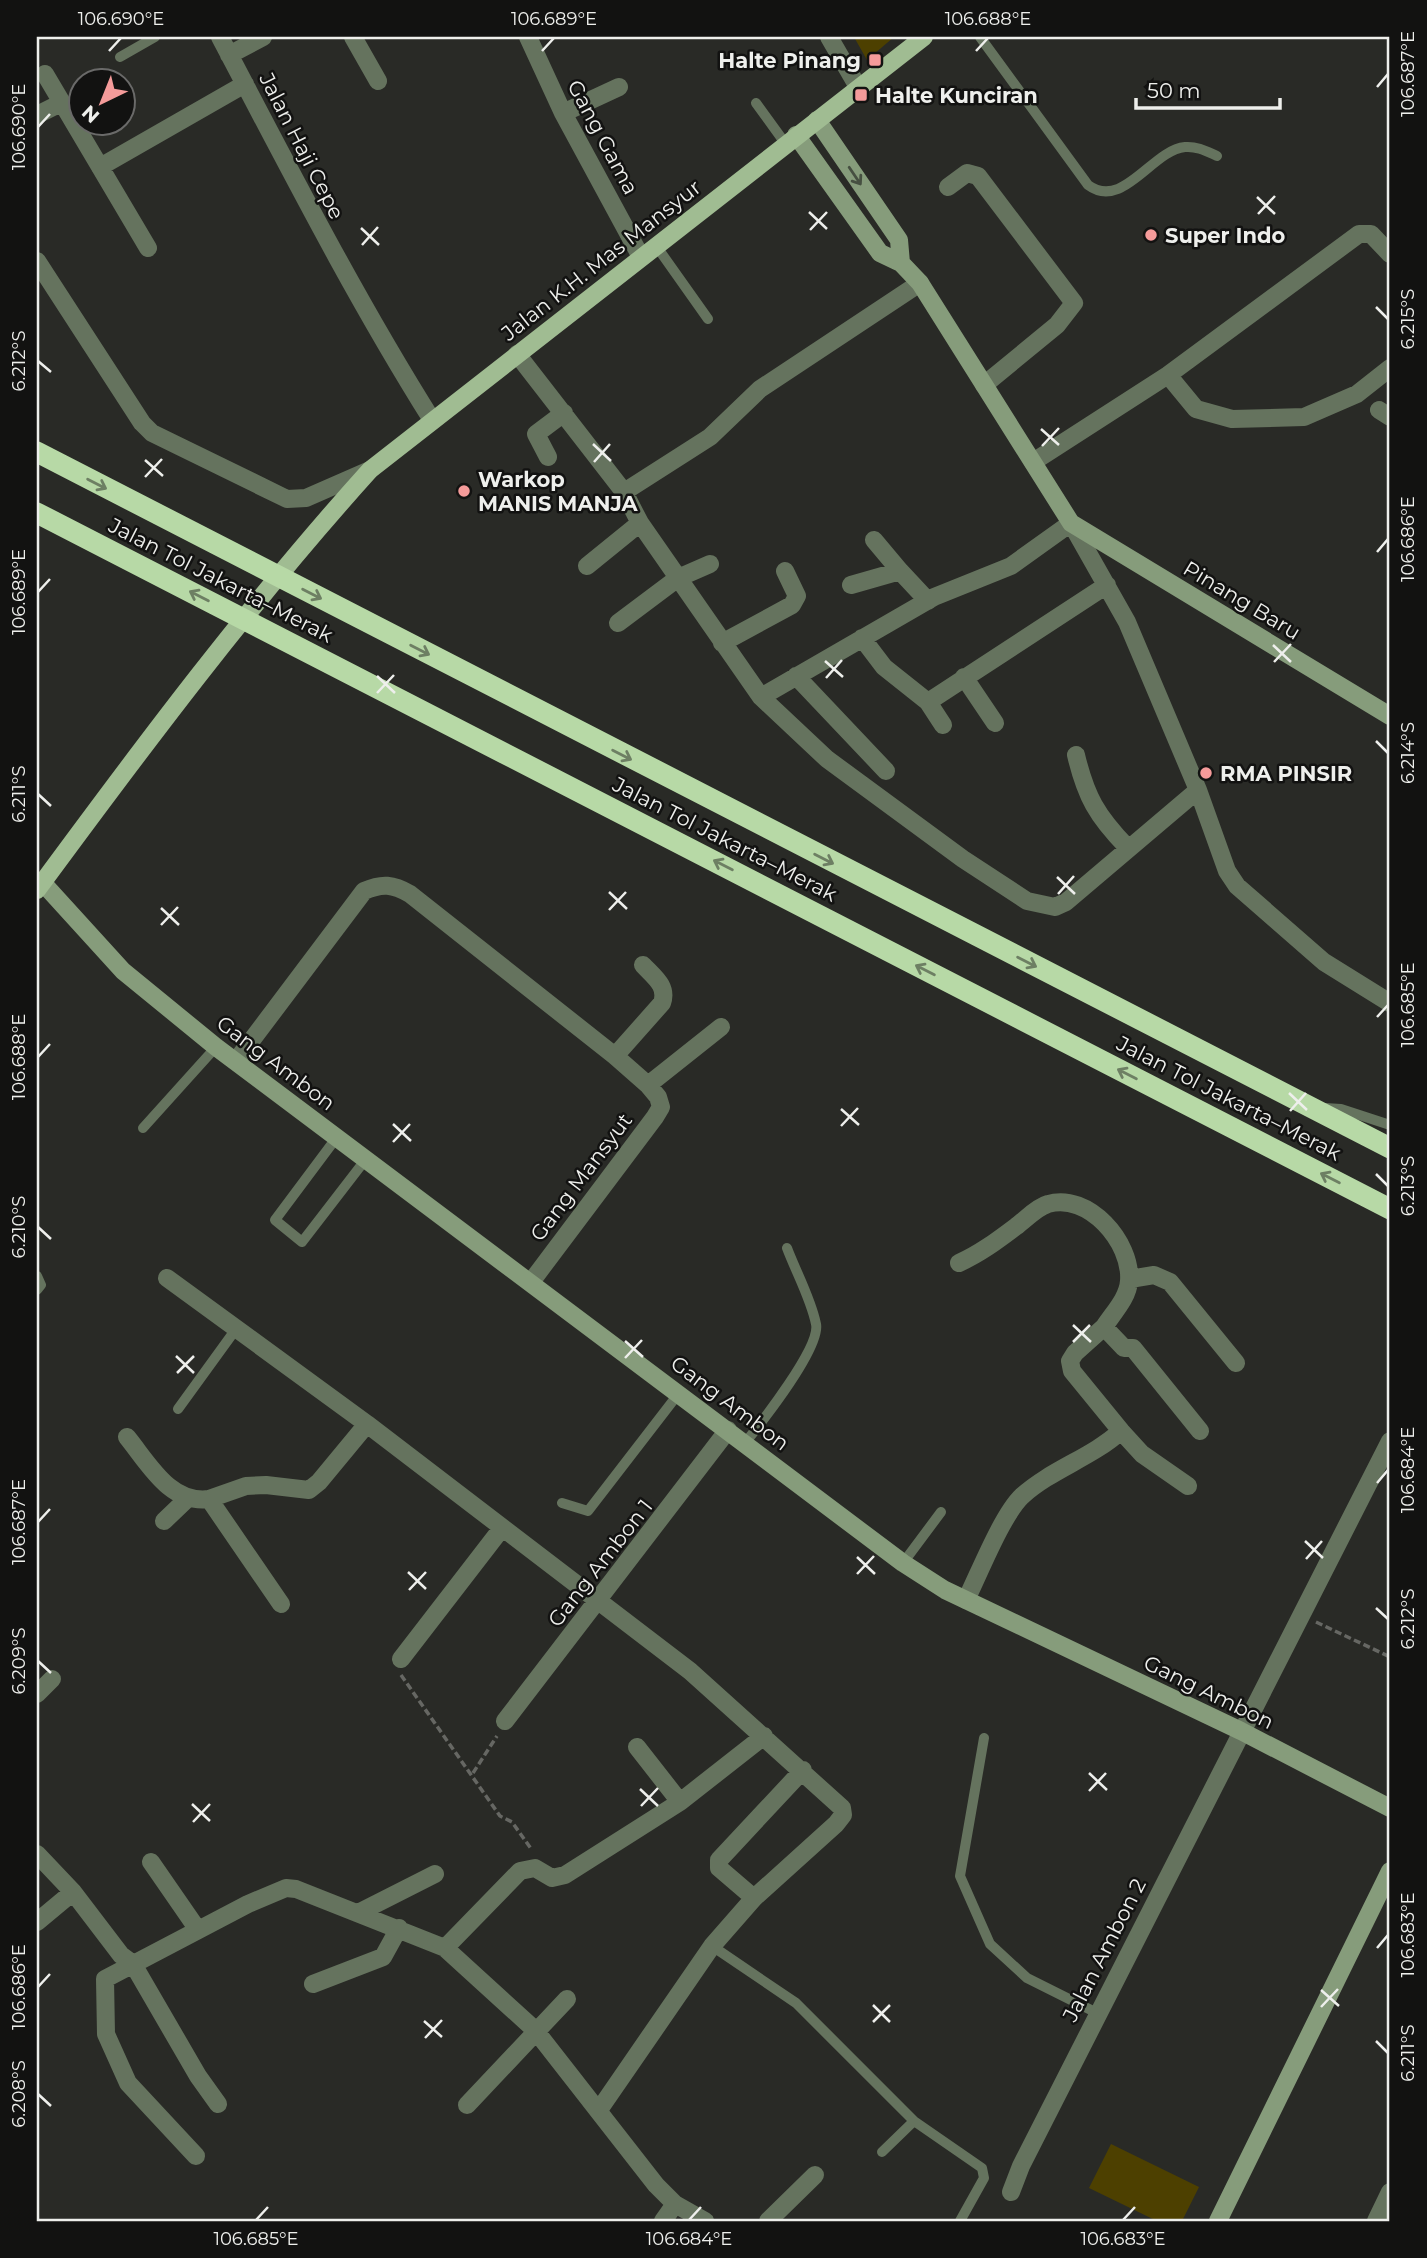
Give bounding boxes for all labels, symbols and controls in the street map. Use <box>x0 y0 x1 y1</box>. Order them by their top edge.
text: 106.690°E <box>78 8 164 30</box>
text: 106.689°E <box>511 8 597 30</box>
text: 106.688°E <box>945 8 1031 30</box>
text: 106.687°E <box>1397 31 1419 117</box>
place label: Halte Pinang <box>718 48 861 73</box>
marker: Halte Pinang <box>867 52 883 68</box>
north arrow <box>66 66 136 136</box>
scale bar <box>1136 66 1280 110</box>
street label: Jalan Haji Cepe <box>254 68 350 223</box>
street label: Gang Gama <box>562 76 644 198</box>
text: 50 m <box>1147 78 1201 103</box>
place label: Halte Kunciran <box>875 83 1038 108</box>
text: 106.690°E <box>8 84 30 170</box>
marker: Halte Kunciran <box>853 87 869 103</box>
text: N <box>77 100 104 128</box>
one-way arrow <box>848 166 862 185</box>
street label: Jalan K.H. Mas Mansyur <box>496 174 706 346</box>
place label: Super Indo <box>1165 223 1286 248</box>
marker: Super Indo <box>1143 227 1159 243</box>
text: 6.215°S <box>1397 289 1419 349</box>
text: 6.212°S <box>8 330 30 392</box>
place label: Warkop MANIS MANJA <box>478 467 638 516</box>
one-way arrow <box>86 477 107 491</box>
marker: Warkop MANIS MANJA <box>456 483 472 499</box>
text: 106.686°E <box>1397 496 1419 582</box>
street label: Jalan Tol Jakarta–Merak <box>104 512 338 648</box>
text: 106.689°E <box>8 549 30 635</box>
street label: Pinang Baru <box>1179 555 1305 645</box>
one-way arrow <box>189 588 210 602</box>
one-way arrow <box>301 588 322 602</box>
one-way arrow <box>409 644 430 658</box>
text: 6.214°S <box>1397 722 1419 784</box>
one-way arrow <box>611 748 632 762</box>
place label: RMA PINSIR <box>1220 761 1352 786</box>
text: 6.211°S <box>8 765 30 823</box>
marker: RMA PINSIR <box>1198 765 1214 781</box>
street label: Jalan Tol Jakarta–Merak <box>608 771 842 907</box>
one-way arrow <box>813 852 834 866</box>
one-way arrow <box>713 858 734 872</box>
one-way arrow <box>1016 956 1037 970</box>
one-way arrow <box>915 962 936 976</box>
text: 106.685°E <box>1397 962 1419 1048</box>
street label: Gang Ambon <box>212 1010 340 1116</box>
text: 106.688°E <box>8 1014 30 1100</box>
street label: Jalan Tol Jakarta–Merak <box>1112 1030 1346 1166</box>
one-way arrow <box>1117 1066 1138 1080</box>
street label: Gang Mansyut <box>525 1108 637 1246</box>
text: 6.213°S <box>1397 1156 1419 1216</box>
one-way arrow <box>1320 1170 1340 1184</box>
text: 6.210°S <box>8 1196 30 1258</box>
street label: Gang Ambon <box>666 1350 794 1456</box>
text: 106.684°E <box>1397 1427 1419 1513</box>
text: 106.687°E <box>8 1479 30 1565</box>
street label: Gang Ambon 1 <box>543 1494 657 1632</box>
text: 6.212°S <box>1397 1588 1419 1650</box>
text: 6.209°S <box>8 1627 30 1695</box>
street label: Gang Ambon <box>1140 1650 1278 1734</box>
street label: Jalan Ambon 2 <box>1057 1874 1151 2027</box>
text: 106.683°E <box>1397 1892 1419 1978</box>
text: 106.686°E <box>8 1944 30 2030</box>
text: 6.211°S <box>1397 2024 1419 2082</box>
text: 6.208°S <box>8 2060 30 2128</box>
text: 106.685°E <box>213 2228 299 2250</box>
text: 106.684°E <box>646 2228 732 2250</box>
text: 106.683°E <box>1080 2228 1166 2250</box>

